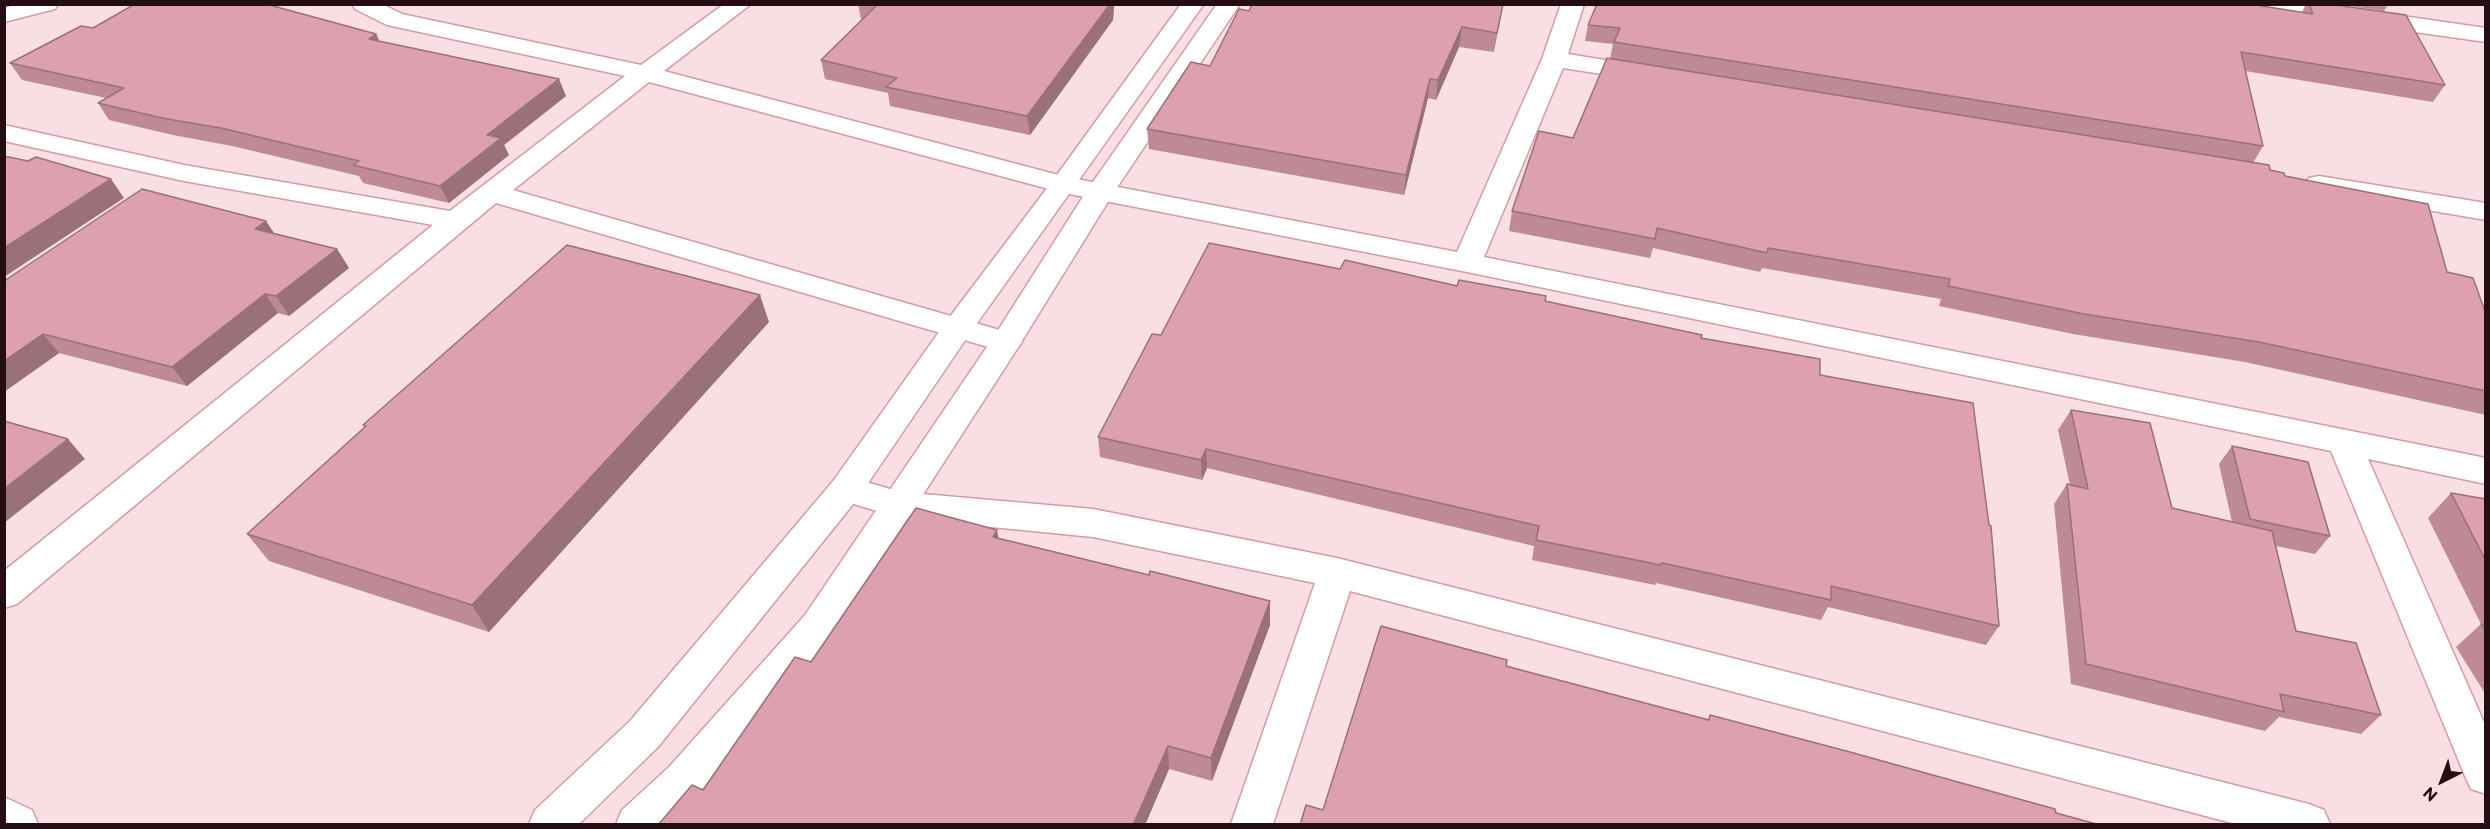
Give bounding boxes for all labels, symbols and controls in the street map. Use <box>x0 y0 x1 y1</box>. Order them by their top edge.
north arrow <box>2412 751 2472 811</box>
text: N <box>2419 784 2440 806</box>

